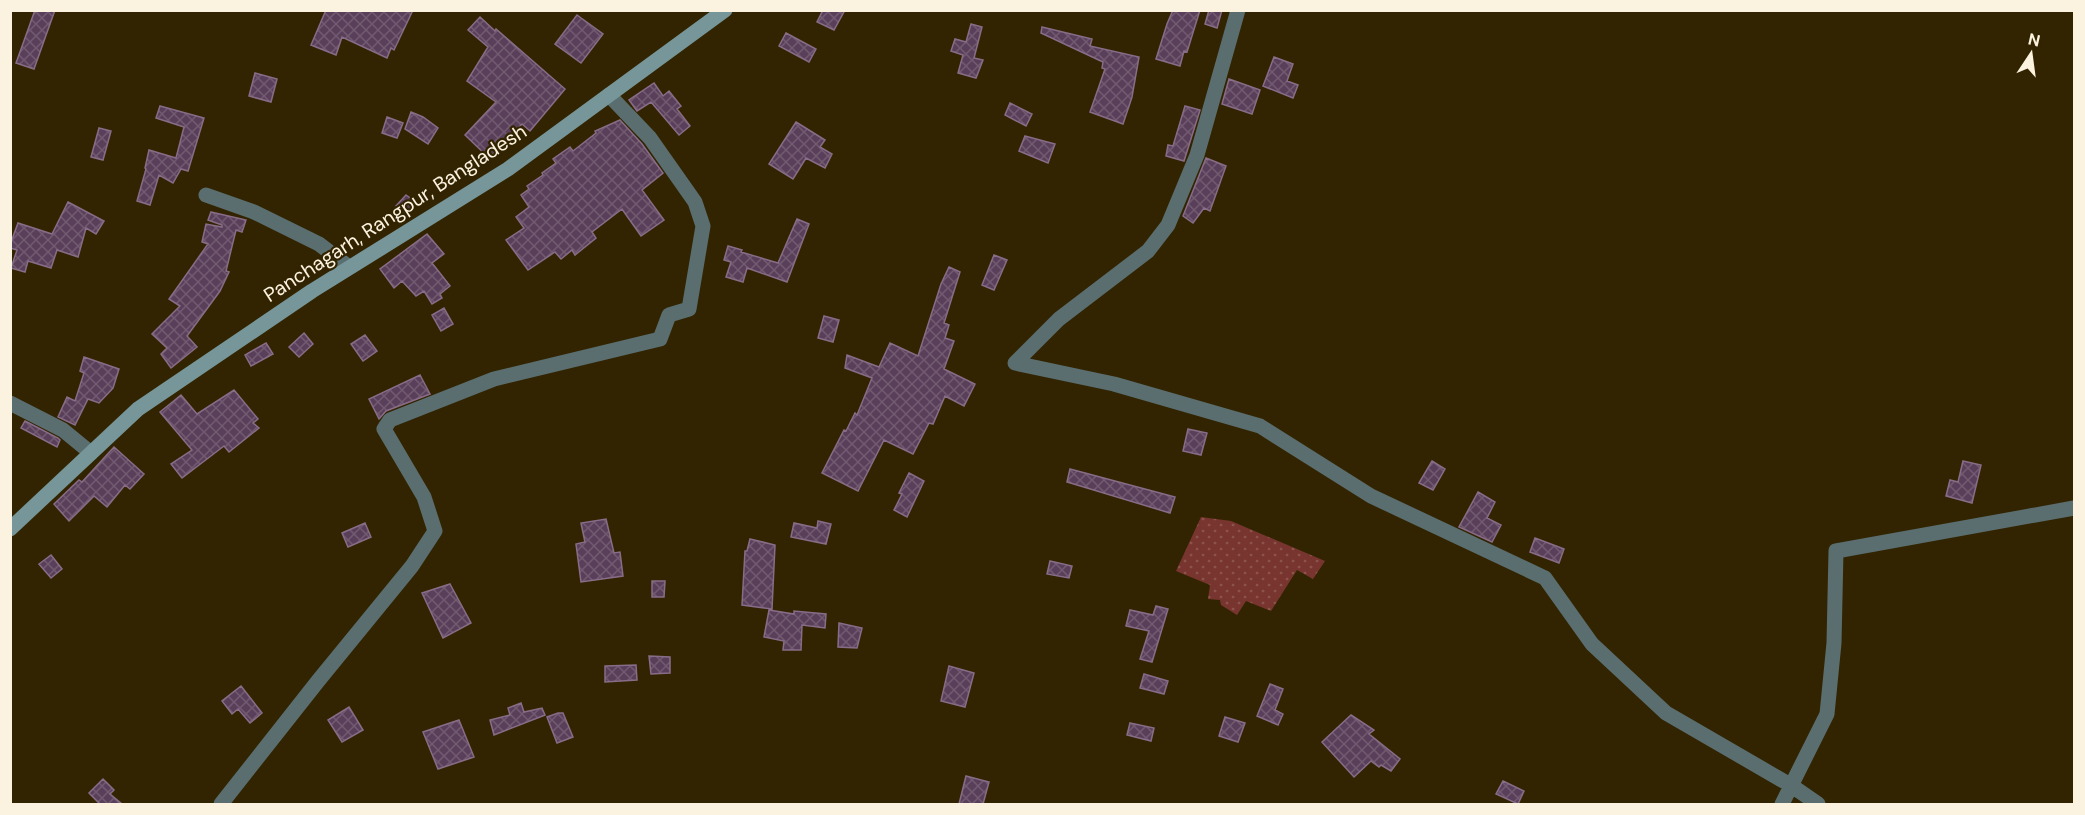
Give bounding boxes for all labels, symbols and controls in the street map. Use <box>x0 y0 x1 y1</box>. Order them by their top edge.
north arrow <box>2001 24 2061 84</box>
text: N <box>2026 28 2042 51</box>
street label: Panchagarh, Rangpur, Bangladesh <box>259 118 531 308</box>

